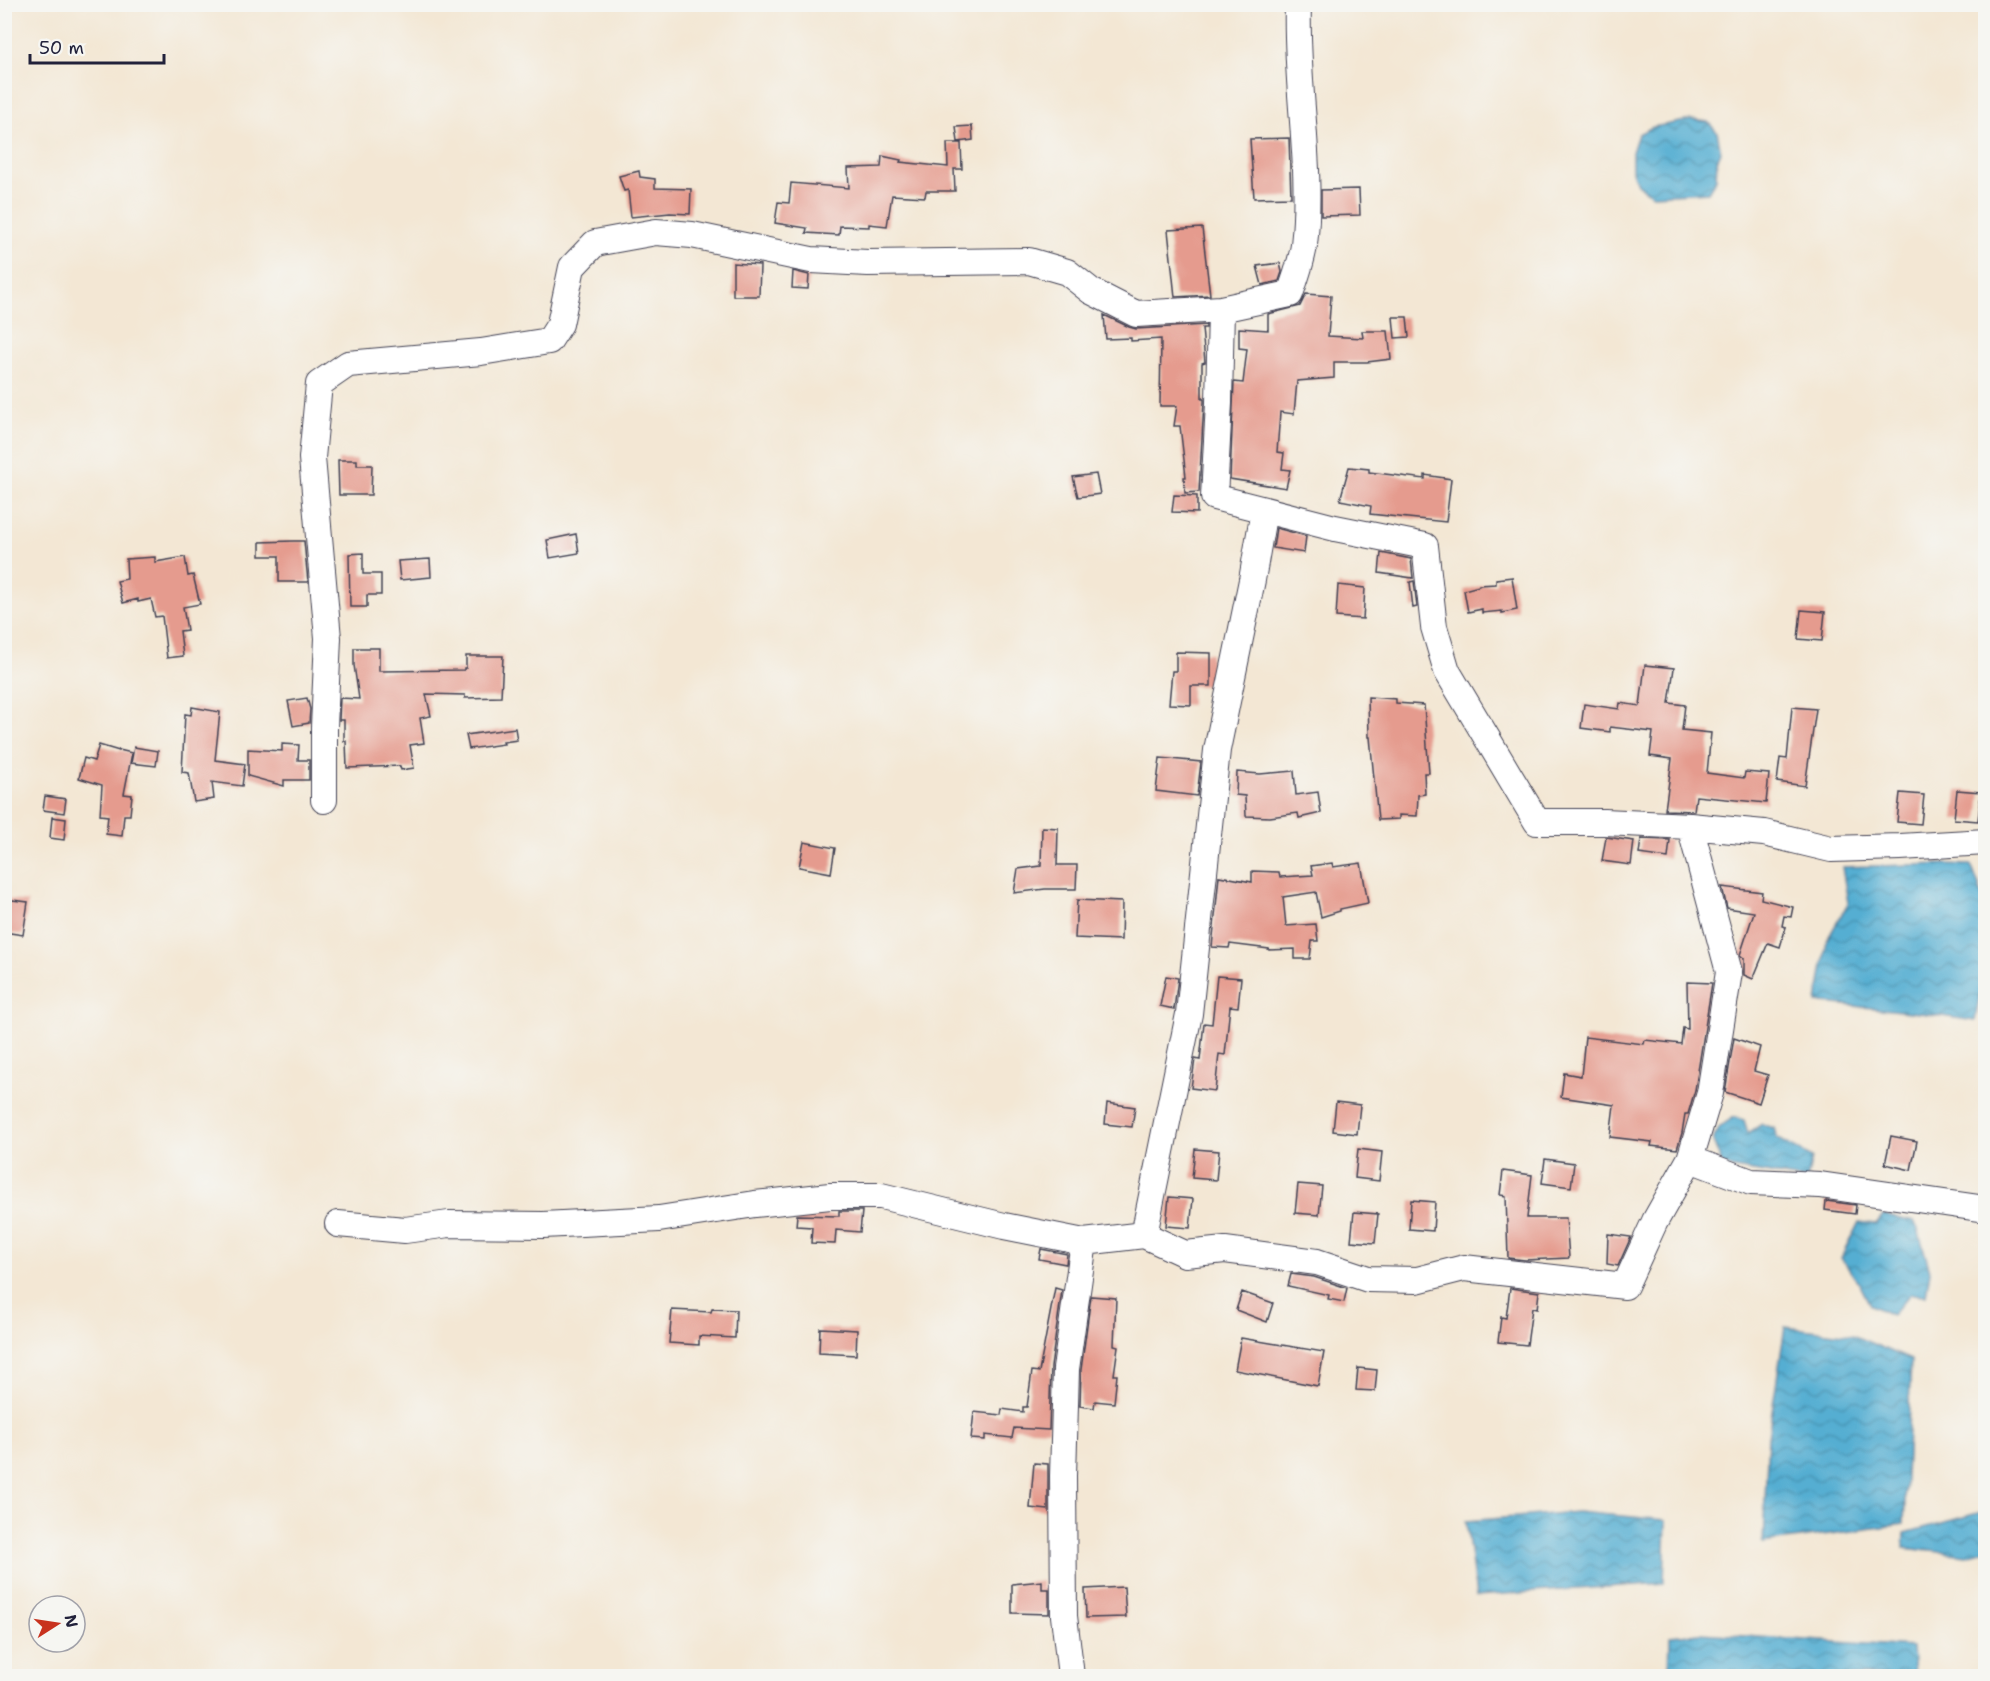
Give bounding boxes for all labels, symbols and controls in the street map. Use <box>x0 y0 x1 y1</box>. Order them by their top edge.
scale bar <box>30 27 164 65</box>
text: 50 m <box>39 36 84 60</box>
north arrow <box>27 1594 87 1654</box>
text: N <box>60 1613 83 1629</box>

